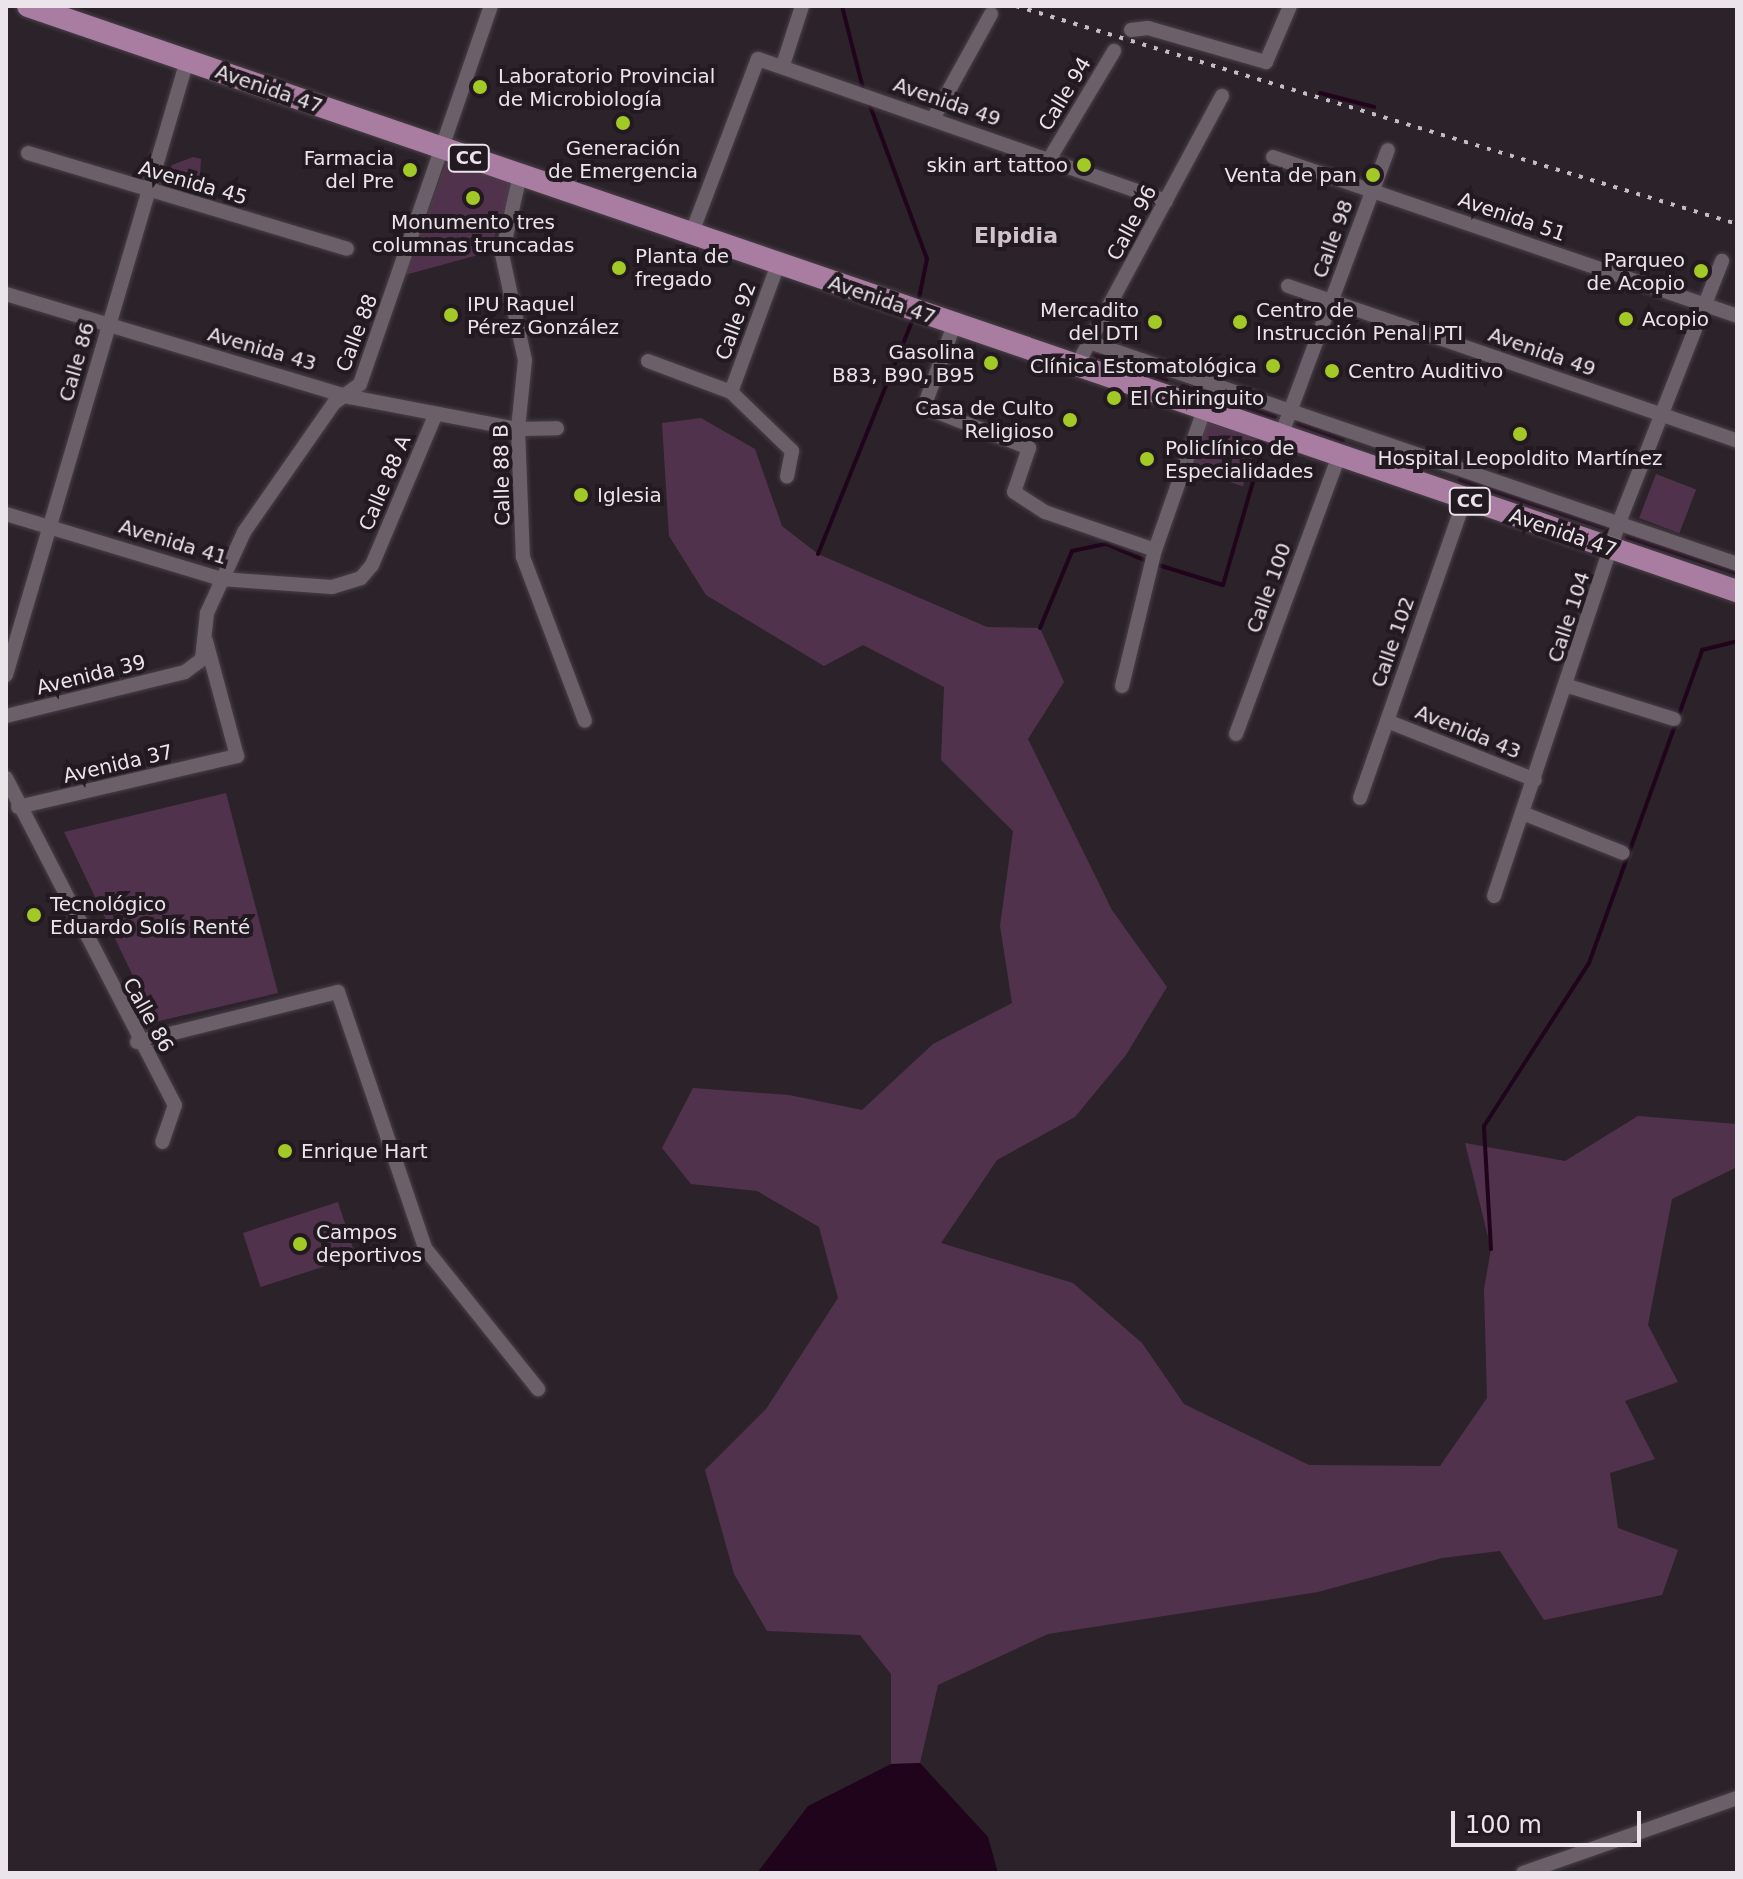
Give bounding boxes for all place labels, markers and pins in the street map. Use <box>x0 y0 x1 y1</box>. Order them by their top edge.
place label: Laboratorio Provincial de Microbiología <box>498 64 715 111</box>
marker: Laboratorio Provincial de Microbiología <box>469 76 491 98</box>
marker: Generación de Emergencia <box>614 114 632 132</box>
place label: Generación de Emergencia <box>548 136 698 183</box>
place label: Farmacia del Pre <box>304 146 394 193</box>
place label: skin art tattoo <box>926 153 1068 177</box>
marker: skin art tattoo <box>1075 156 1093 174</box>
marker: Farmacia del Pre <box>401 161 419 179</box>
place label: Venta de pan <box>1224 163 1357 187</box>
marker: Venta de pan <box>1364 166 1382 184</box>
marker: Monumento tres columnas truncadas <box>464 189 482 207</box>
place label: Monumento tres columnas truncadas <box>372 210 574 257</box>
place label: Planta de fregado <box>635 244 729 291</box>
place label: Parqueo de Acopio <box>1587 248 1685 295</box>
marker: Planta de fregado <box>610 259 628 277</box>
marker: Parqueo de Acopio <box>1692 262 1710 280</box>
place label: IPU Raquel Pérez González <box>467 292 619 339</box>
place label: Mercadito del DTI <box>1040 298 1139 345</box>
place label: Centro de Instrucción Penal PTI <box>1256 298 1463 345</box>
marker: IPU Raquel Pérez González <box>442 306 460 324</box>
place label: Acopio <box>1642 307 1709 331</box>
marker: Acopio <box>1617 310 1635 328</box>
marker: Mercadito del DTI <box>1146 313 1164 331</box>
marker: Centro de Instrucción Penal PTI <box>1231 313 1249 331</box>
place label: Gasolina B83, B90, B95 <box>832 340 975 387</box>
marker: Gasolina B83, B90, B95 <box>982 354 1000 372</box>
place label: Clínica Estomatológica <box>1030 354 1257 378</box>
marker: Clínica Estomatológica <box>1264 357 1282 375</box>
place label: Centro Auditivo <box>1348 359 1503 383</box>
marker: Centro Auditivo <box>1323 362 1341 380</box>
place label: El Chiringuito <box>1130 386 1264 410</box>
marker: El Chiringuito <box>1105 389 1123 407</box>
place label: Casa de Culto Religioso <box>915 396 1054 443</box>
marker: Casa de Culto Religioso <box>1061 411 1079 429</box>
marker: Hospital Leopoldito Martínez <box>1511 425 1529 443</box>
place label: Policlínico de Especialidades <box>1165 436 1313 483</box>
place label: Hospital Leopoldito Martínez <box>1377 446 1663 470</box>
marker: Policlínico de Especialidades <box>1136 448 1158 470</box>
place label: Iglesia <box>597 483 662 507</box>
marker: Iglesia <box>572 486 590 504</box>
place label: Tecnológico Eduardo Solís Renté <box>50 892 250 939</box>
marker: Tecnológico Eduardo Solís Renté <box>25 906 43 924</box>
place label: Enrique Hart <box>301 1139 427 1163</box>
marker: Enrique Hart <box>276 1142 294 1160</box>
place label: Campos deportivos <box>316 1220 422 1267</box>
marker: Campos deportivos <box>291 1235 309 1253</box>

